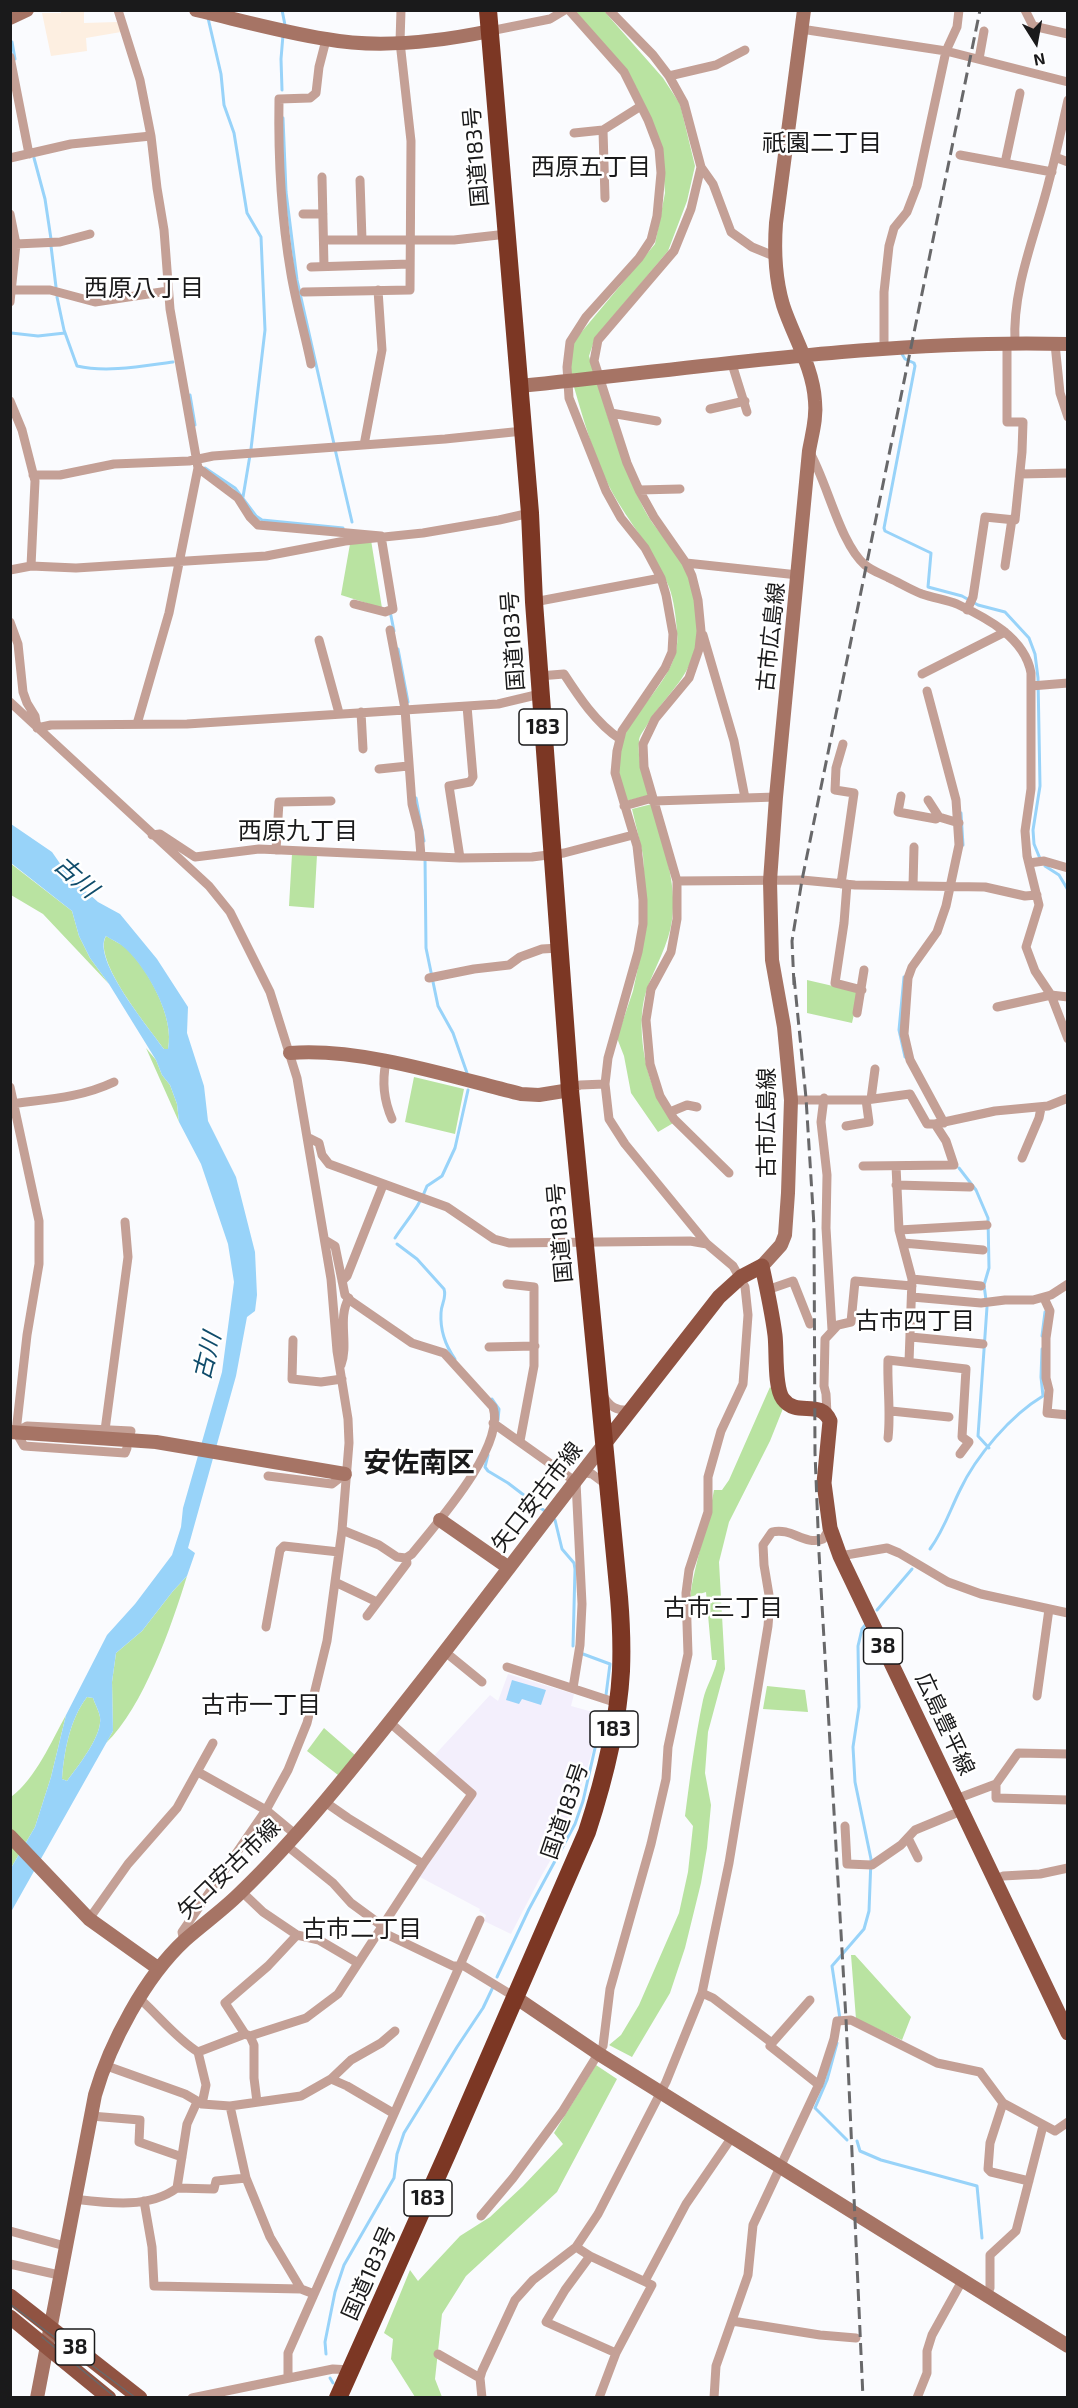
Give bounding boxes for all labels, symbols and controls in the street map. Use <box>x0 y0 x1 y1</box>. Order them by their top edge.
north arrow <box>1006 12 1066 72</box>
text: N <box>1032 50 1047 71</box>
street label: 国道183号 <box>458 106 494 208</box>
district label: 祇園二丁目 <box>762 129 882 157</box>
district label: 西原五丁目 <box>531 153 651 181</box>
district label: 西原八丁目 <box>84 274 204 302</box>
street label: 古市広島線 <box>752 581 790 693</box>
street label: 国道183号 <box>496 590 530 692</box>
road number: 183 <box>519 709 567 745</box>
district label: 西原九丁目 <box>238 817 358 845</box>
water label: 古川 <box>49 850 103 904</box>
street label: 古市広島線 <box>754 1068 780 1178</box>
street label: 国道183号 <box>542 1182 578 1284</box>
district label: 古市四丁目 <box>855 1307 975 1335</box>
water label: 古川 <box>187 1329 227 1383</box>
street label: 矢口安古市線 <box>486 1437 588 1557</box>
district label: 安佐南区 <box>363 1446 475 1480</box>
district label: 古市三丁目 <box>663 1594 783 1622</box>
road number: 38 <box>864 1628 902 1664</box>
street label: 広島豊平線 <box>910 1669 980 1779</box>
district label: 古市一丁目 <box>201 1691 321 1719</box>
road number: 183 <box>590 1711 638 1747</box>
street label: 国道183号 <box>536 1759 594 1863</box>
street label: 矢口安古市線 <box>172 1814 286 1924</box>
district label: 古市二丁目 <box>302 1915 422 1943</box>
road number: 183 <box>404 2180 452 2216</box>
street label: 国道183号 <box>337 2222 401 2324</box>
road number: 38 <box>56 2329 94 2365</box>

